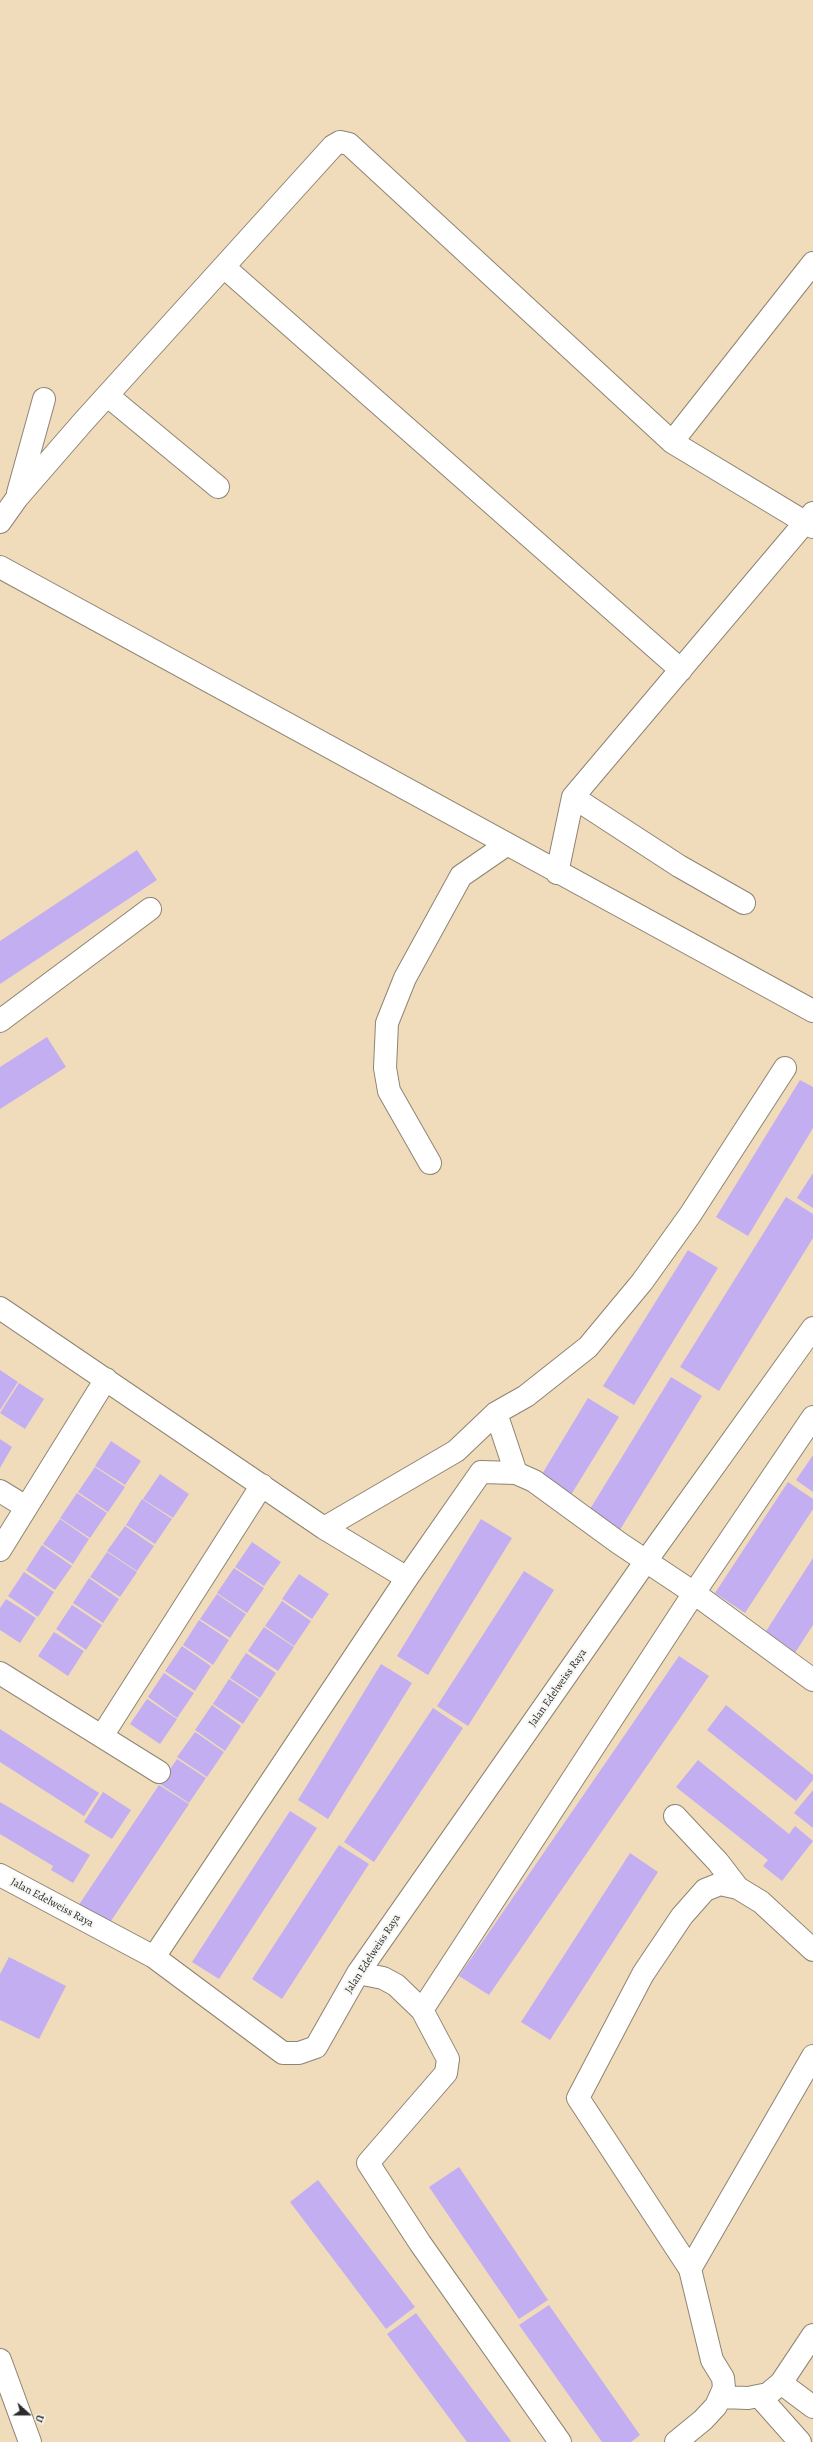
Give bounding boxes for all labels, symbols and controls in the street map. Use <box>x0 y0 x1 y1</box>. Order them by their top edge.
street label: Jalan Edelweiss Raya <box>526 1647 590 1729</box>
street label: Jalan Edelweiss Raya <box>8 1876 96 1930</box>
street label: Jalan Edelweiss Raya <box>342 1912 404 1996</box>
north arrow <box>8 2394 48 2434</box>
text: U <box>31 2412 48 2425</box>

